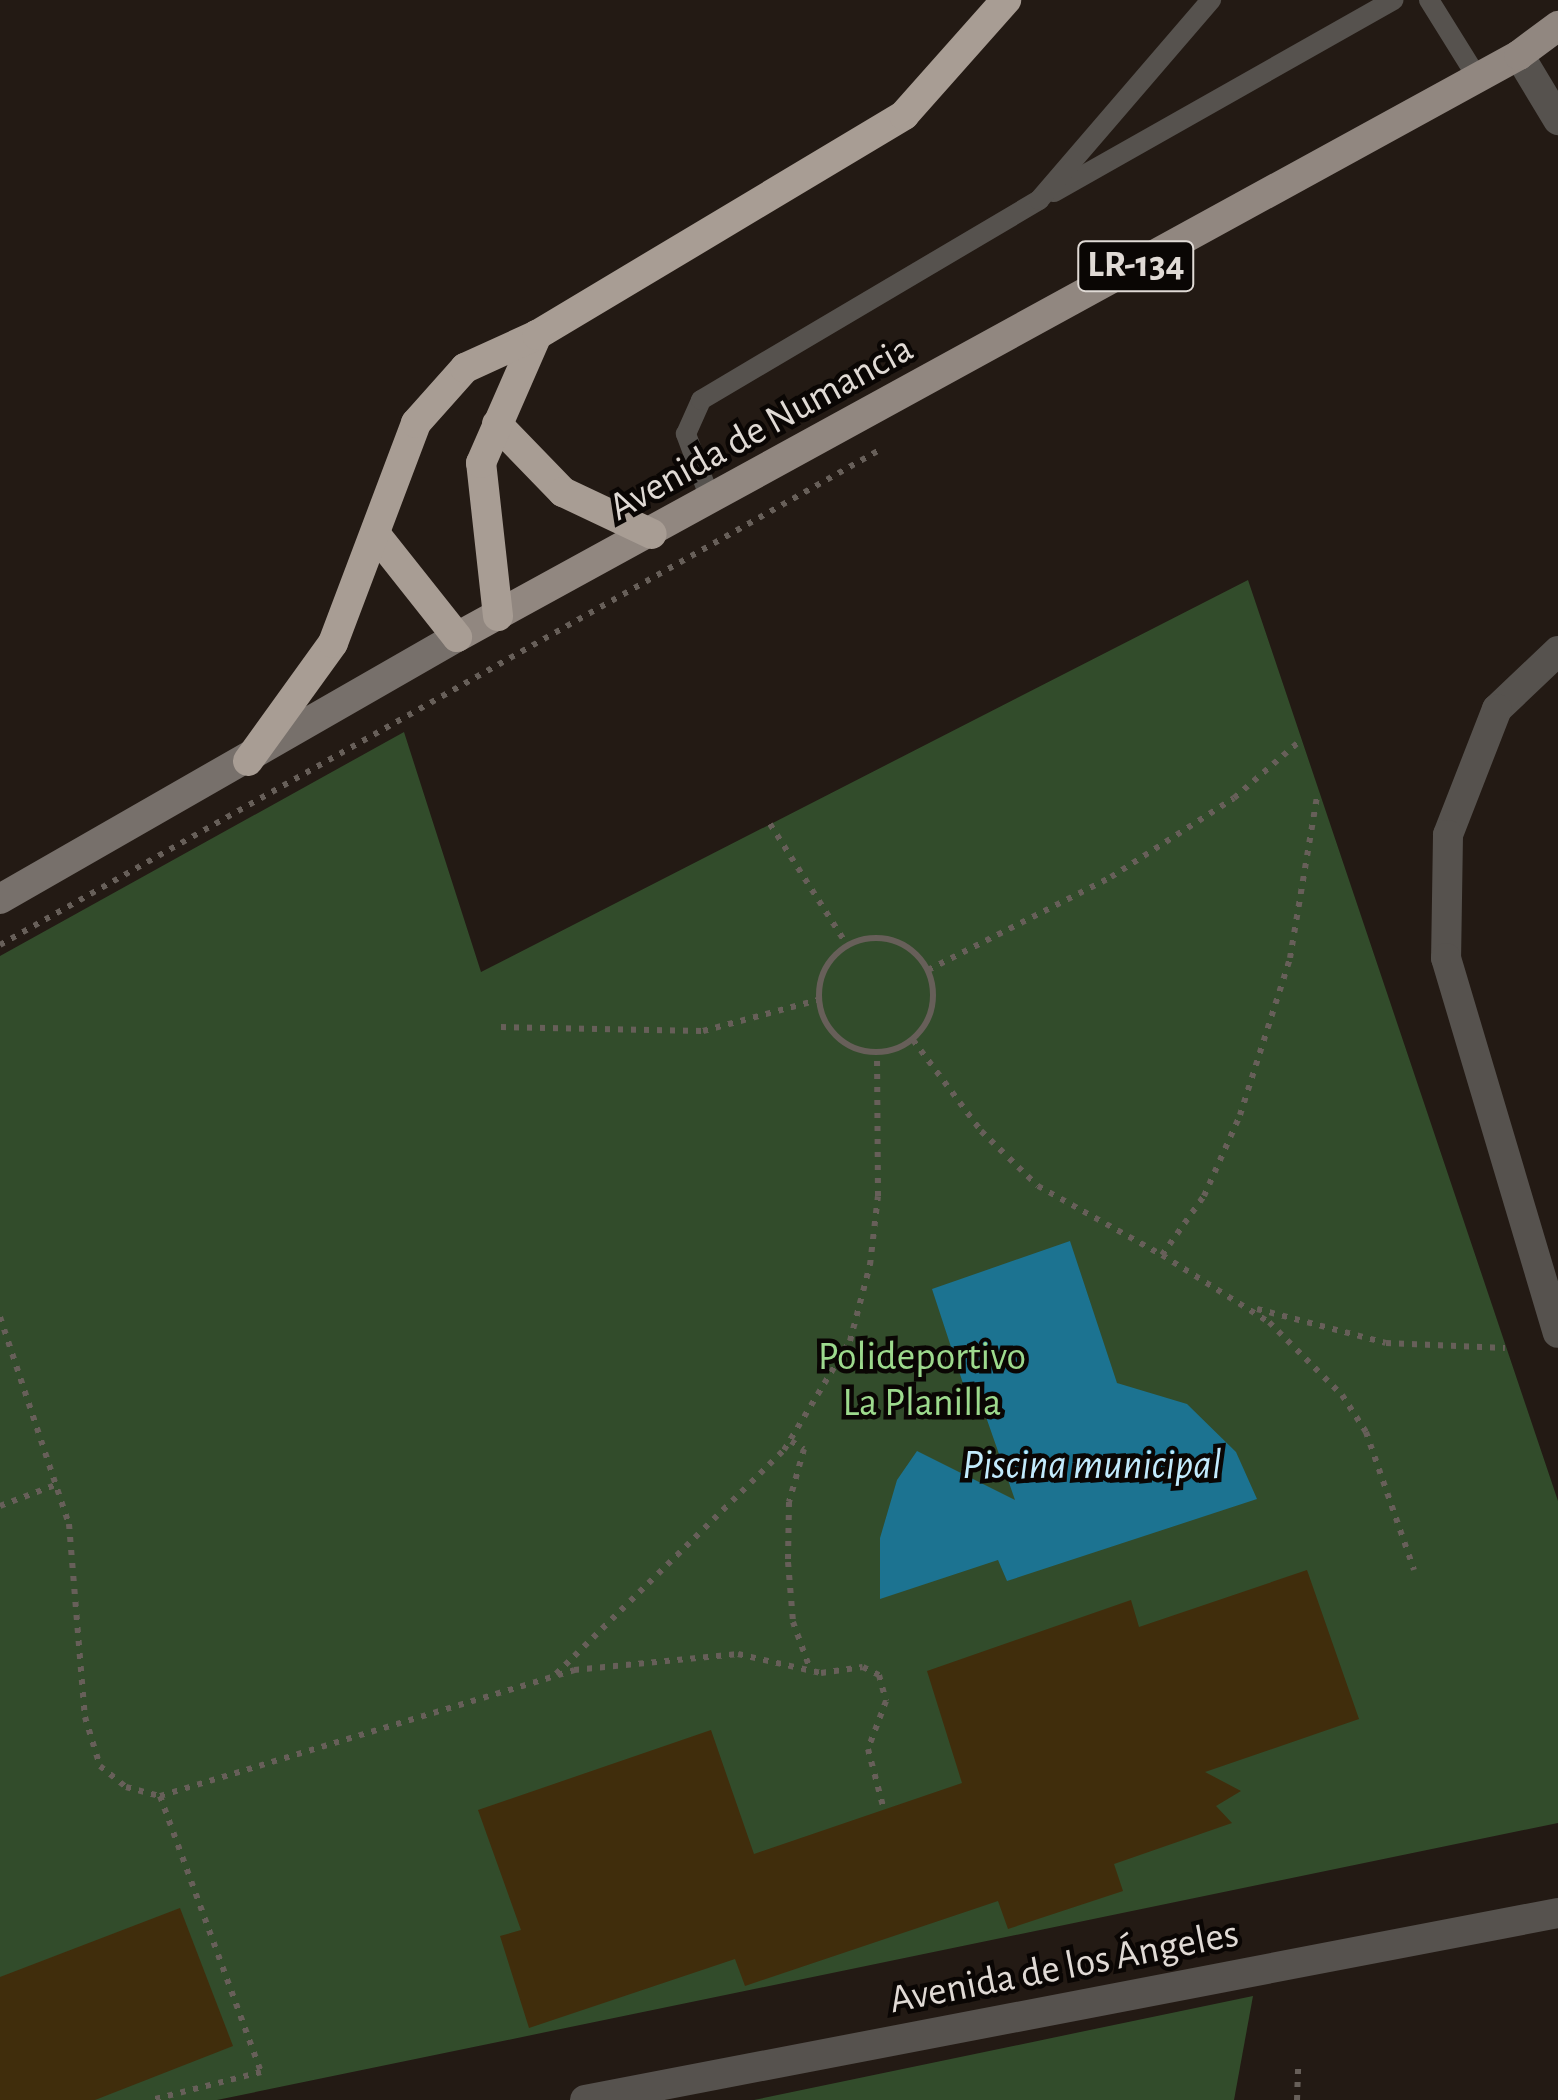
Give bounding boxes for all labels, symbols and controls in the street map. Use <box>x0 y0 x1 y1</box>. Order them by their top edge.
road number: LR-134 <box>1076 233 1196 299</box>
street label: Avenida de Numancia <box>601 325 921 531</box>
park label: Polideportivo La Planilla <box>818 1333 1026 1427</box>
water label: Piscina municipal <box>962 1440 1222 1490</box>
street label: Avenida de los Ángeles <box>885 1910 1243 2024</box>

